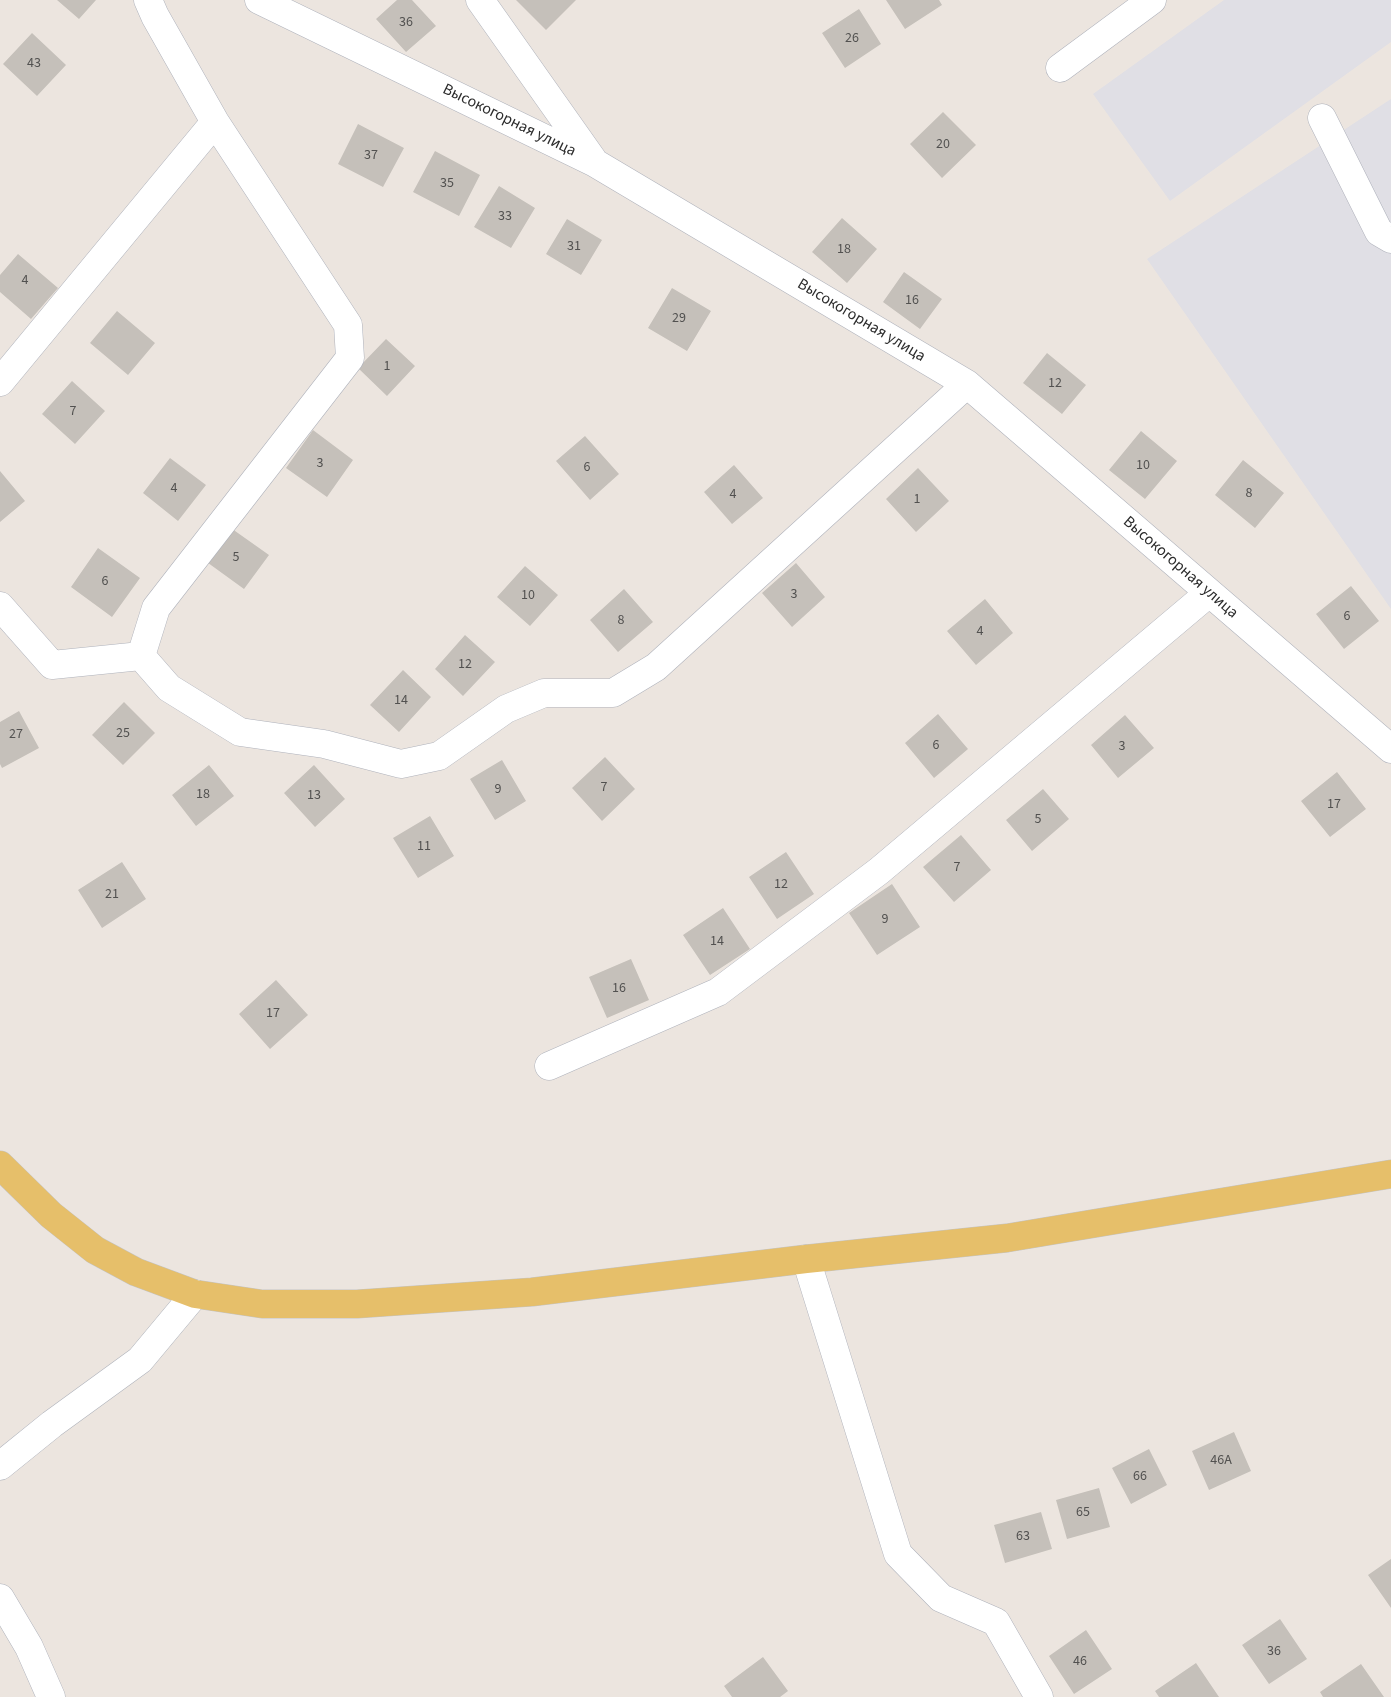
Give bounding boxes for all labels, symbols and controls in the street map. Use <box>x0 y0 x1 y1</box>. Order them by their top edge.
house number: 36 <box>399 15 413 31</box>
house number: 26 <box>845 31 859 47</box>
house number: 43 <box>27 56 41 72</box>
street label: Высокогорная улица <box>439 80 579 162</box>
house number: 20 <box>936 137 950 153</box>
house number: 37 <box>364 148 378 164</box>
house number: 35 <box>440 176 454 192</box>
house number: 33 <box>498 209 512 225</box>
house number: 31 <box>567 239 581 255</box>
house number: 18 <box>837 242 851 258</box>
house number: 4 <box>22 273 28 289</box>
street label: Высокогорная улица <box>793 275 929 367</box>
house number: 16 <box>905 293 919 309</box>
house number: 29 <box>672 311 686 327</box>
house number: 1 <box>384 359 390 375</box>
house number: 12 <box>1048 376 1062 392</box>
house number: 7 <box>70 404 76 420</box>
house number: 3 <box>317 456 323 472</box>
house number: 10 <box>1136 458 1150 474</box>
house number: 6 <box>584 460 590 476</box>
house number: 4 <box>171 481 177 497</box>
house number: 8 <box>1246 486 1252 502</box>
house number: 4 <box>730 487 736 503</box>
house number: 1 <box>914 492 920 508</box>
street label: Высокогорная улица <box>1119 513 1241 623</box>
house number: 5 <box>233 550 239 566</box>
house number: 6 <box>102 574 108 590</box>
house number: 3 <box>791 587 797 603</box>
house number: 10 <box>521 588 535 604</box>
house number: 6 <box>1344 609 1350 625</box>
house number: 8 <box>618 613 624 629</box>
house number: 4 <box>977 624 983 640</box>
house number: 12 <box>458 657 472 673</box>
house number: 14 <box>394 693 408 709</box>
house number: 25 <box>116 726 130 742</box>
house number: 27 <box>9 727 23 743</box>
house number: 6 <box>933 738 939 754</box>
house number: 3 <box>1119 739 1125 755</box>
house number: 7 <box>601 780 607 796</box>
house number: 9 <box>495 782 501 798</box>
house number: 18 <box>196 787 210 803</box>
house number: 13 <box>307 788 321 804</box>
house number: 17 <box>1327 797 1341 813</box>
house number: 5 <box>1035 812 1041 828</box>
house number: 11 <box>417 839 431 855</box>
house number: 7 <box>954 860 960 876</box>
house number: 12 <box>774 877 788 893</box>
house number: 21 <box>105 887 119 903</box>
house number: 9 <box>882 912 888 928</box>
house number: 14 <box>710 934 724 950</box>
house number: 16 <box>612 981 626 997</box>
house number: 17 <box>266 1006 280 1022</box>
house number: 46А <box>1210 1453 1232 1469</box>
house number: 66 <box>1133 1469 1147 1485</box>
house number: 65 <box>1076 1505 1090 1521</box>
house number: 63 <box>1016 1529 1030 1545</box>
house number: 36 <box>1267 1644 1281 1660</box>
house number: 46 <box>1073 1654 1087 1670</box>

